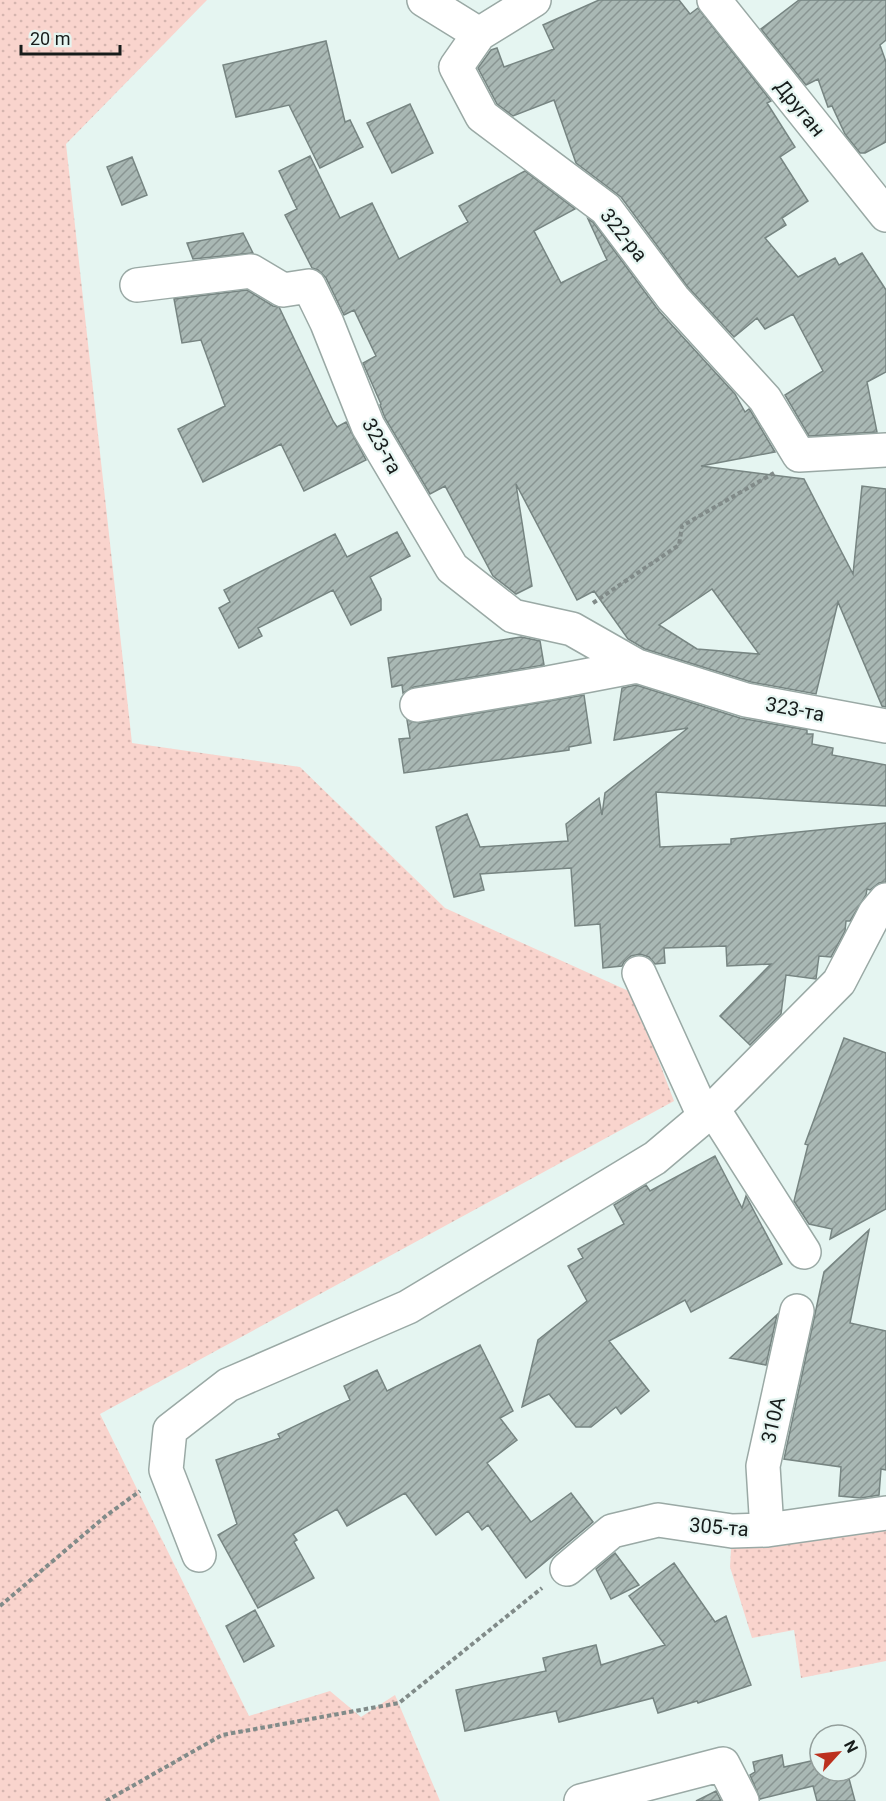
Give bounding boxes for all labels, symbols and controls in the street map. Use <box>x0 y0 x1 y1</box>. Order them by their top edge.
scale bar <box>21 18 120 56</box>
text: 20 m <box>30 28 70 49</box>
street label: Друган <box>770 75 830 141</box>
street label: 322-ра <box>595 204 653 266</box>
street label: 323-та <box>357 414 407 478</box>
street label: 323-та <box>763 692 827 726</box>
street label: 310А <box>756 1395 790 1445</box>
street label: 305-та <box>688 1512 750 1542</box>
north arrow <box>808 1723 868 1783</box>
text: N <box>840 1737 862 1756</box>

